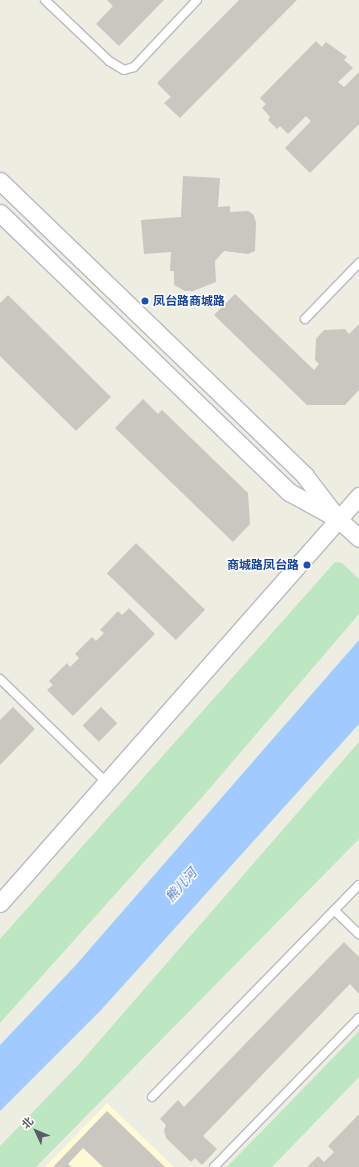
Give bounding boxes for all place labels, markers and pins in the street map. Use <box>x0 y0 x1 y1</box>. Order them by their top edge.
place label: 凤台路商城路 <box>153 294 225 308</box>
marker: 凤台路商城路 <box>140 296 150 306</box>
place label: 商城路凤台路 <box>227 558 299 572</box>
marker: 商城路凤台路 <box>302 560 312 570</box>

